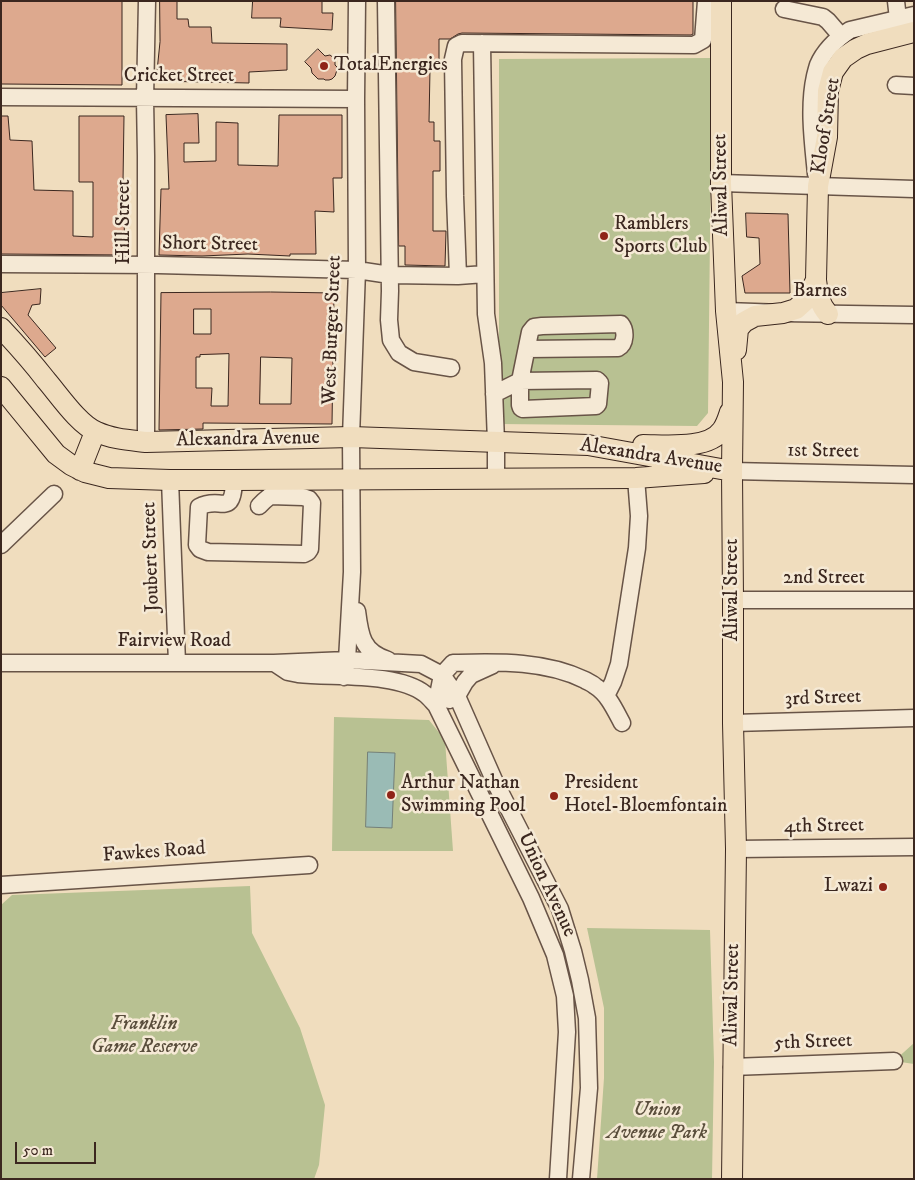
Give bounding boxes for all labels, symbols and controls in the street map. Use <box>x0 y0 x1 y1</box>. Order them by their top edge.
place label: TotalEnergies <box>334 54 448 78</box>
marker: TotalEnergies <box>318 60 330 72</box>
street label: Cricket Street <box>124 65 234 89</box>
street label: Kloof Street <box>808 76 846 176</box>
street label: Aliwal Street <box>709 133 735 237</box>
street label: Hill Street <box>113 179 137 265</box>
place label: Ramblers Sports Club <box>614 213 707 260</box>
marker: Ramblers Sports Club <box>598 230 610 242</box>
street label: Short Street <box>162 232 258 258</box>
street label: West Burger Street <box>318 255 348 405</box>
street label: Barnes <box>793 280 847 304</box>
street label: Alexandra Avenue <box>176 427 320 453</box>
street label: Alexandra Avenue <box>578 434 724 480</box>
street label: 1st Street <box>787 439 859 465</box>
street label: Joubert Street <box>138 502 166 612</box>
street label: Aliwal Street <box>721 539 745 641</box>
street label: 2nd Street <box>783 567 865 591</box>
street label: Fairview Road <box>117 630 231 654</box>
street label: 3rd Street <box>784 686 862 712</box>
place label: Arthur Nathan Swimming Pool <box>401 772 526 819</box>
place label: President Hotel-Bloemfontain <box>564 772 727 819</box>
marker: Arthur Nathan Swimming Pool <box>385 789 397 801</box>
marker: President Hotel-Bloemfontain <box>548 790 560 802</box>
street label: 4th Street <box>784 814 864 840</box>
street label: Union Avenue <box>511 829 581 941</box>
street label: Fawkes Road <box>102 837 206 869</box>
place label: Lwazi <box>824 875 873 899</box>
marker: Lwazi <box>877 881 889 893</box>
street label: Aliwal Street <box>720 943 746 1047</box>
park label: Franklin Game Reserve <box>91 1013 197 1060</box>
street label: 5th Street <box>773 1030 853 1056</box>
park label: Union Avenue Park <box>607 1099 707 1146</box>
scale bar <box>18 1132 99 1164</box>
text: 50 m <box>23 1141 53 1160</box>

